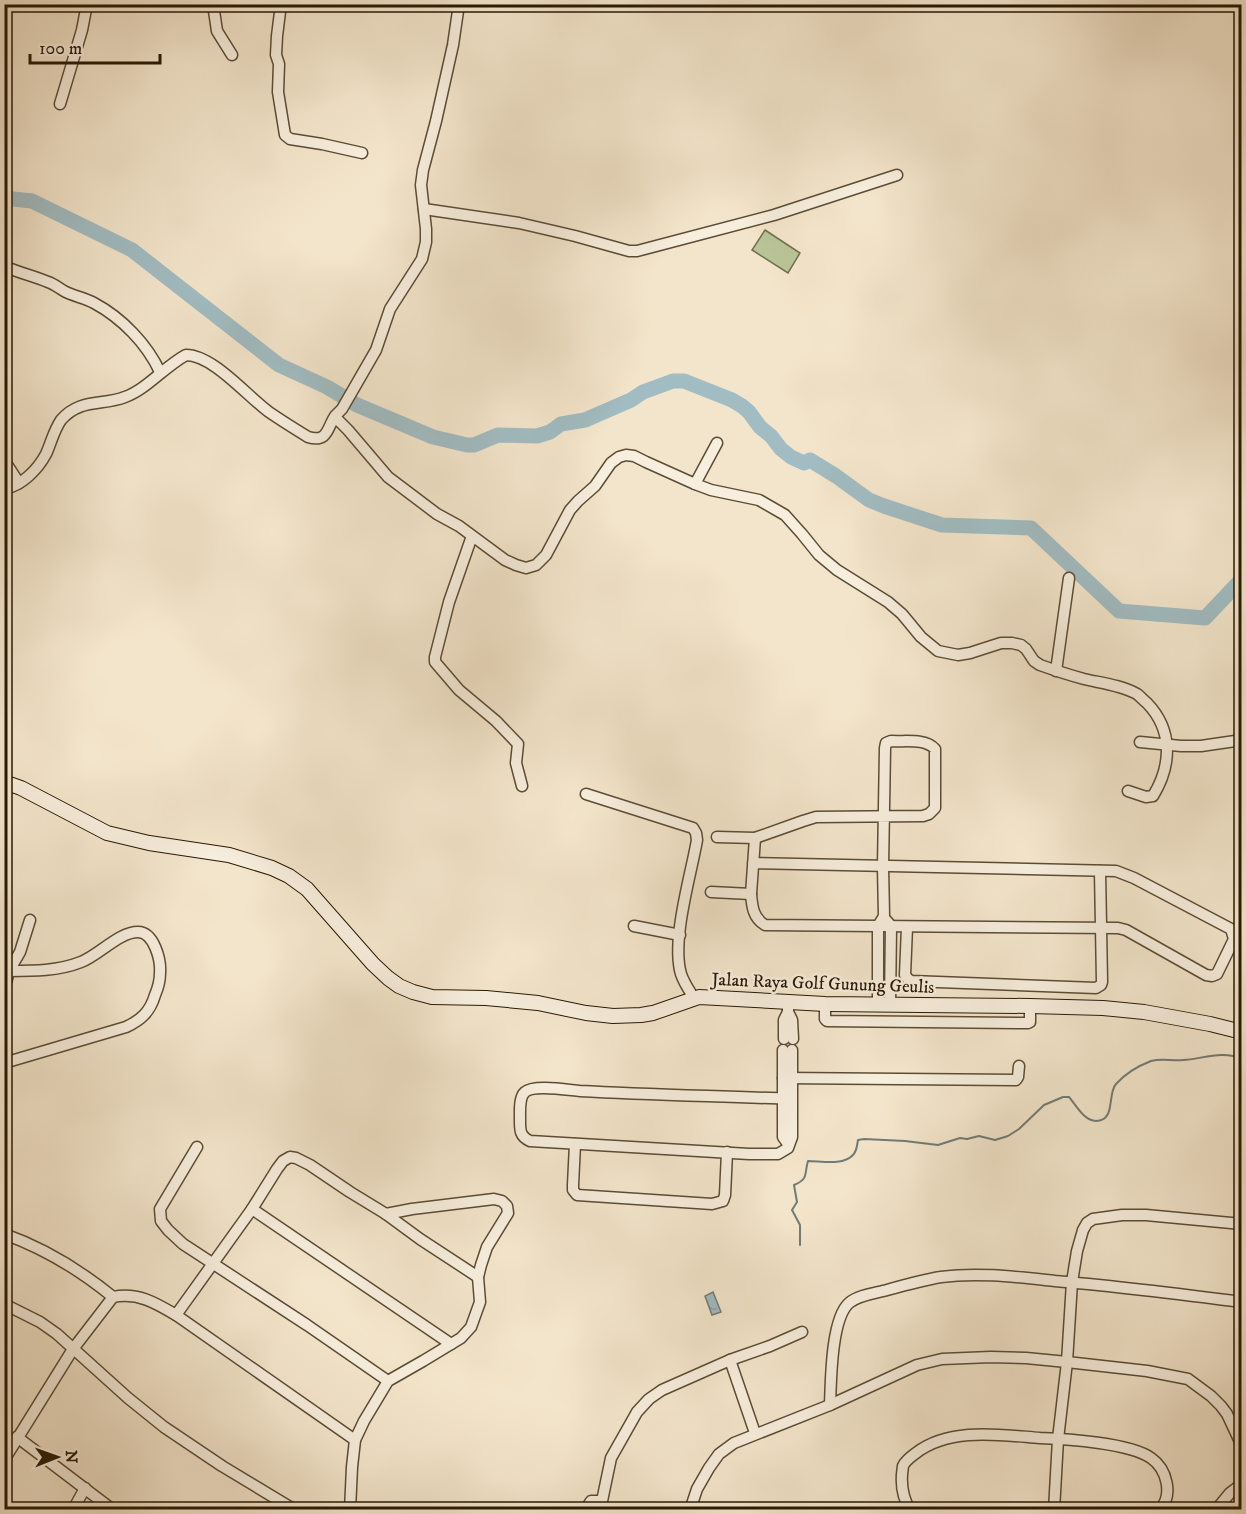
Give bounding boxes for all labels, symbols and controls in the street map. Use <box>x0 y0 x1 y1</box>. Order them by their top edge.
scale bar <box>30 27 160 65</box>
text: 100 m <box>39 38 82 60</box>
street label: Jalan Raya Golf Gunung Geulis <box>709 969 935 999</box>
north arrow <box>27 1427 87 1487</box>
text: N <box>61 1450 81 1463</box>

